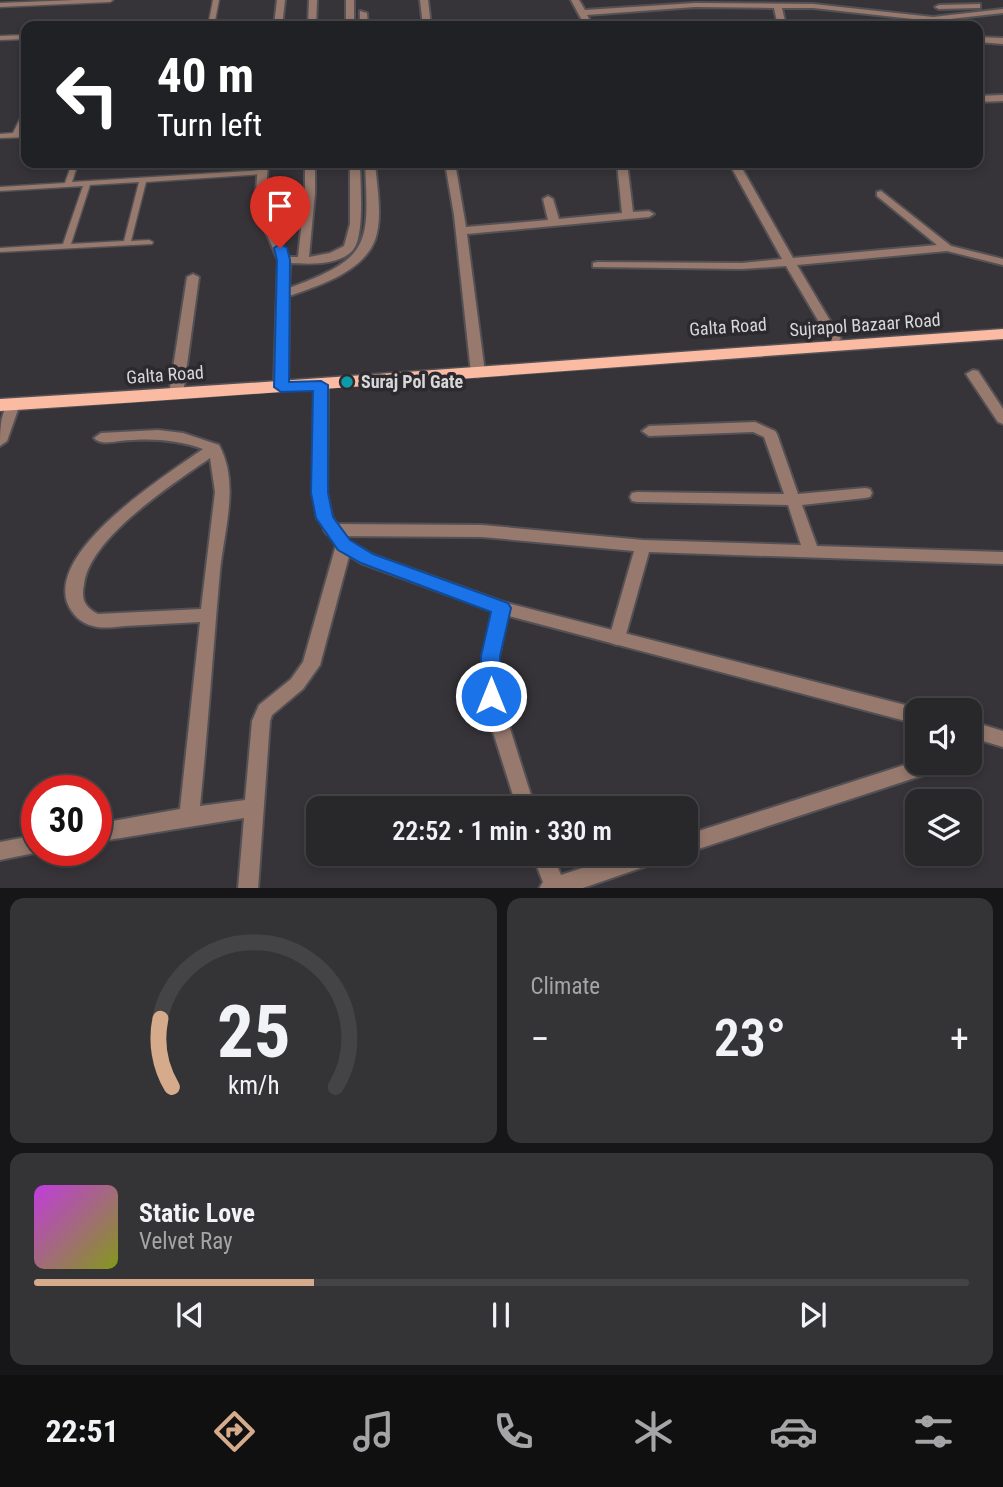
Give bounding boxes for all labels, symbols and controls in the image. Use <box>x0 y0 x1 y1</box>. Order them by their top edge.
text: 40 m <box>157 47 254 104</box>
icon: left <box>42 49 133 140</box>
text: Turn left <box>157 106 262 144</box>
pin <box>250 176 310 248</box>
icon: arrive <box>261 187 299 225</box>
street label: Sujrapol Bazaar Road <box>789 309 941 340</box>
street label: Galta Road <box>689 313 767 340</box>
street label: Galta Road <box>126 361 204 388</box>
place label: Suraj Pol Gate <box>361 371 464 392</box>
marker: Suraj Pol Gate <box>339 374 355 390</box>
position arrow <box>454 659 528 733</box>
map controls <box>905 698 982 866</box>
button: sound <box>905 698 982 775</box>
speed limit sign: 30 <box>21 775 112 866</box>
button: layers <box>905 789 982 866</box>
text: 22:52 · 1 min · 330 m <box>392 816 612 846</box>
text: Climate <box>531 973 600 1000</box>
text: 25 <box>216 989 290 1075</box>
text: 23° <box>714 1008 786 1069</box>
text: − <box>531 1017 550 1061</box>
text: + <box>950 1017 969 1061</box>
text: km/h <box>228 1070 279 1099</box>
text: Static Love <box>139 1198 255 1228</box>
text: Velvet Ray <box>139 1228 233 1255</box>
icon: previous <box>171 1296 209 1334</box>
icon: pause <box>482 1296 520 1334</box>
icon: next <box>794 1296 832 1334</box>
icon: directions <box>210 1407 259 1456</box>
icon: music <box>349 1407 398 1456</box>
icon: phone <box>489 1407 538 1456</box>
icon: climate <box>629 1407 678 1456</box>
icon: car <box>769 1407 818 1456</box>
icon: filters <box>909 1407 958 1456</box>
text: 22:51 <box>45 1412 119 1450</box>

